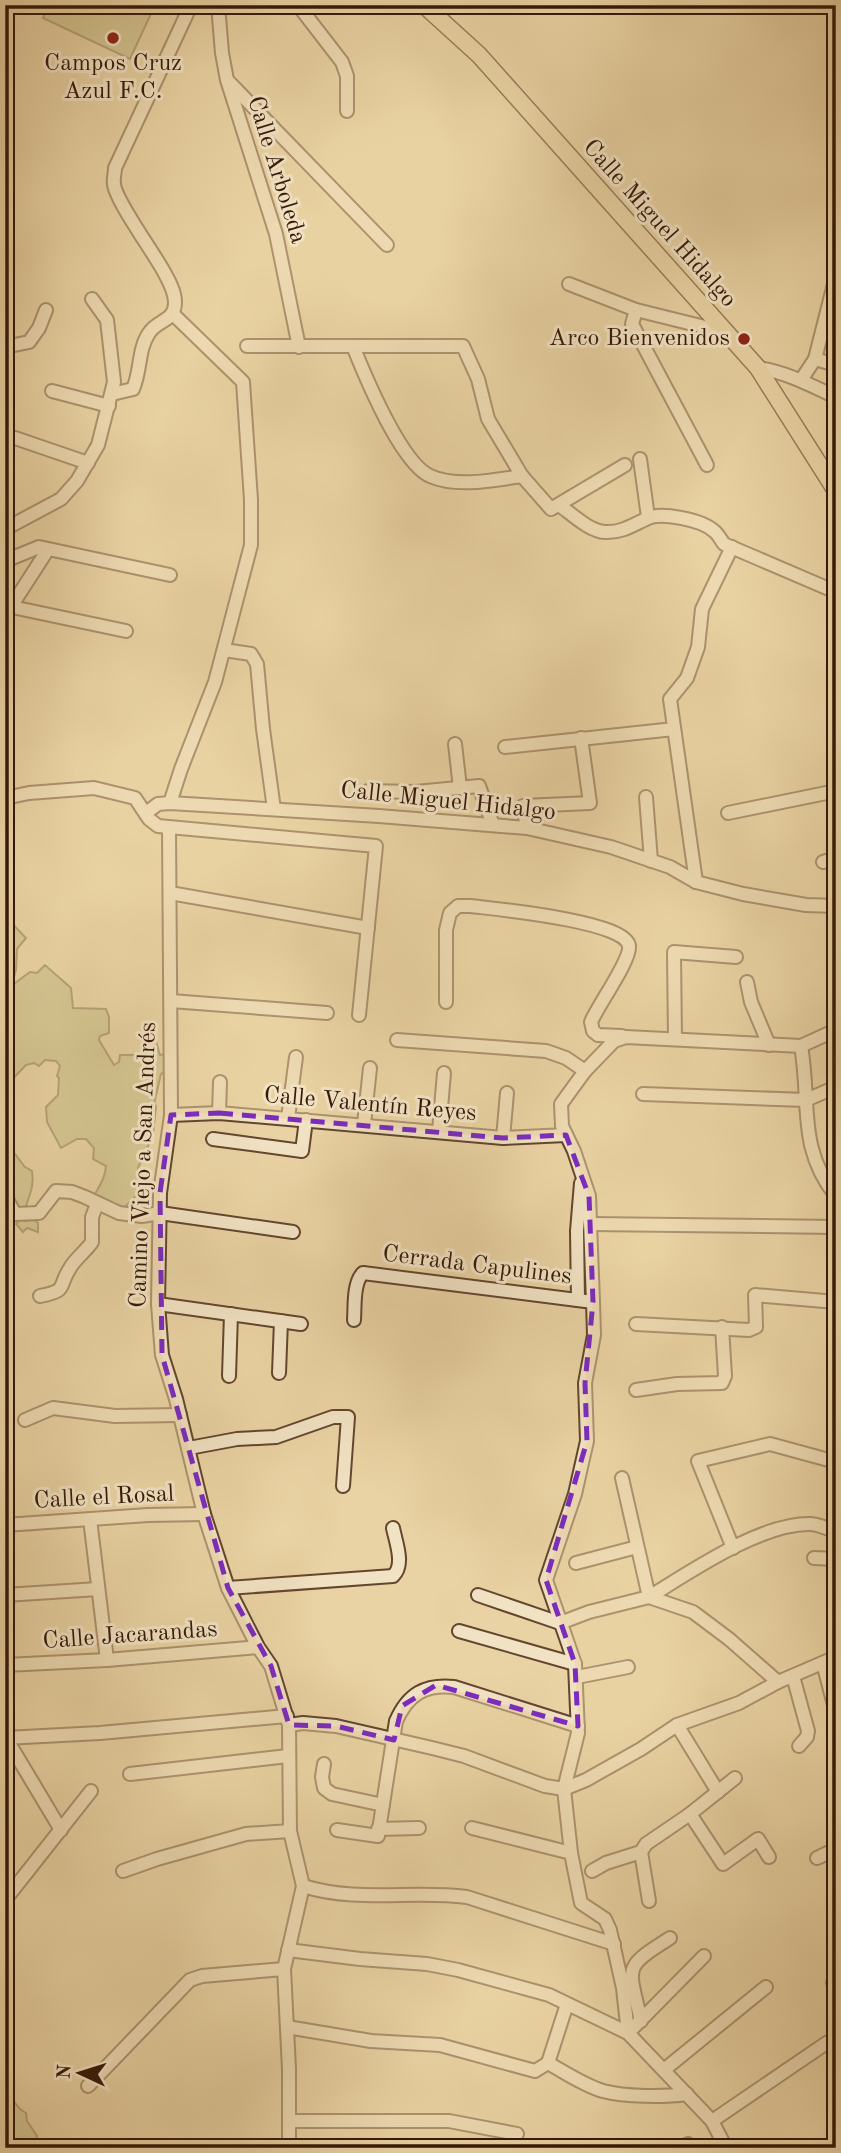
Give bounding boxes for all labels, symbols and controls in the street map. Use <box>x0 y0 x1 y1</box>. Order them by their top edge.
marker: Campos Cruz Azul F.C. <box>105 30 121 46</box>
place label: Campos Cruz Azul F.C. <box>44 52 182 104</box>
street label: Calle Arboleda <box>242 93 310 247</box>
street label: Calle Miguel Hidalgo <box>578 136 740 312</box>
place label: Arco Bienvenidos <box>549 327 730 351</box>
marker: Arco Bienvenidos <box>736 331 752 347</box>
street label: Calle Miguel Hidalgo <box>339 779 557 825</box>
street label: Camino Viejo a San Andrés <box>127 1021 161 1309</box>
street label: Calle Valentín Reyes <box>263 1084 477 1126</box>
street label: Cerrada Capulines <box>381 1242 573 1290</box>
street label: Calle el Rosal <box>33 1482 175 1514</box>
street label: Calle Jacarandas <box>42 1618 218 1654</box>
north arrow <box>46 2038 116 2108</box>
text: N <box>56 2064 76 2080</box>

